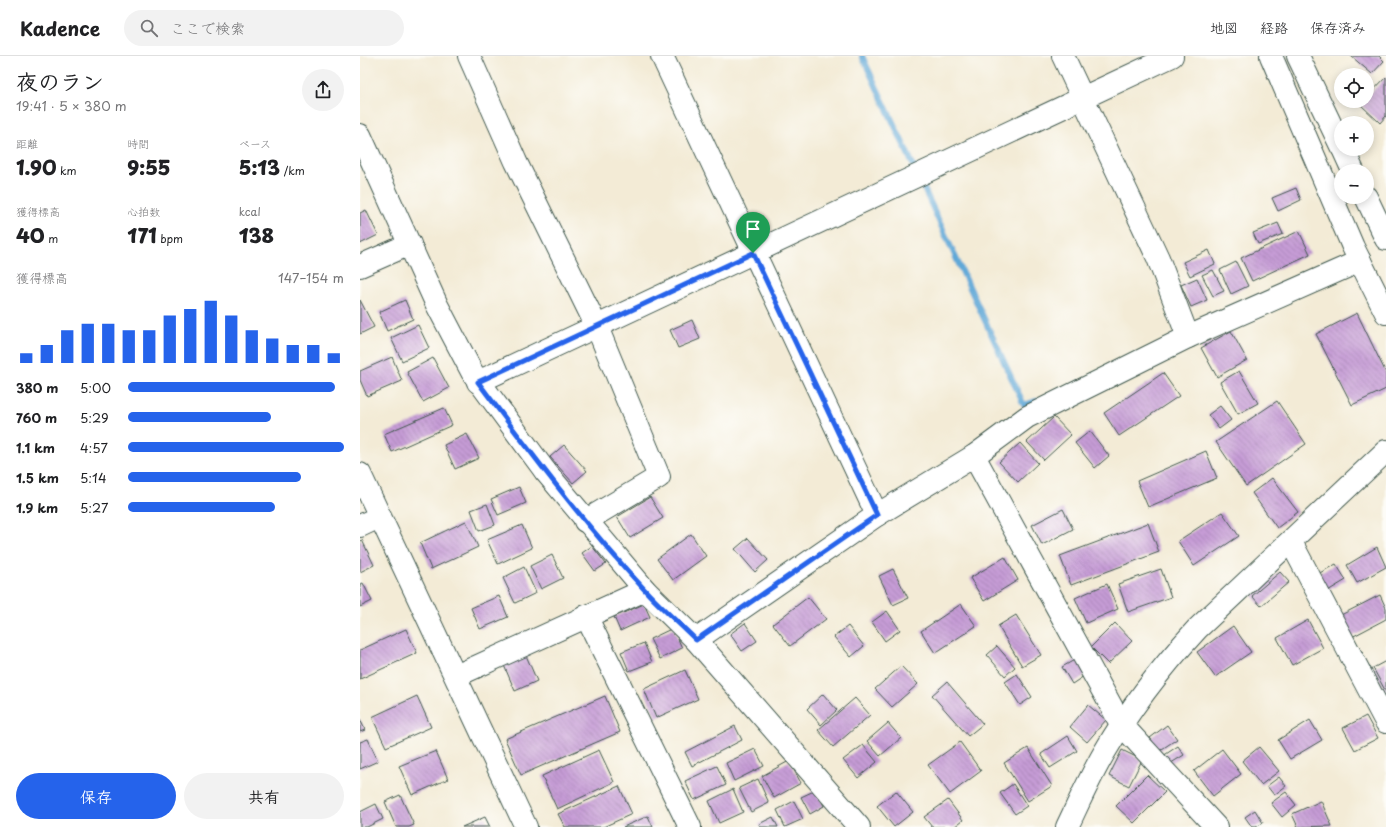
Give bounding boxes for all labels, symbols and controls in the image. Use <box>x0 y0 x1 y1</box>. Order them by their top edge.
search box <box>124 10 404 46</box>
text: Kadence <box>20 14 100 42</box>
text: ここで検索 <box>170 16 245 39</box>
icon: search <box>138 17 160 39</box>
text: 地図 <box>1210 17 1238 38</box>
text: 経路 <box>1260 17 1288 38</box>
text: 保存済み <box>1310 17 1366 38</box>
text: 夜のラン <box>16 64 104 97</box>
map controls <box>1334 68 1374 204</box>
button: locate <box>1334 68 1374 108</box>
button: share <box>302 69 344 111</box>
text: 19:41 · 5 × 380 m <box>16 96 127 115</box>
button: + <box>1334 116 1374 156</box>
text: 距離 <box>16 135 38 152</box>
text: 時間 <box>127 135 149 152</box>
text: ペース <box>239 135 271 152</box>
text: 1.90 <box>16 152 56 182</box>
text: 9:55 <box>127 152 171 182</box>
text: 5:13 <box>239 152 280 182</box>
text: km <box>56 162 77 179</box>
text: /km <box>280 162 305 179</box>
button: − <box>1334 164 1374 204</box>
text: 獲得標高 <box>16 203 60 220</box>
text: 心拍数 <box>127 203 160 220</box>
text: kcal <box>239 203 261 220</box>
pin <box>736 212 770 253</box>
icon: arrive <box>742 218 764 240</box>
text: 40 <box>16 220 45 250</box>
text: 171 <box>127 220 157 250</box>
text: 138 <box>239 220 274 250</box>
text: m <box>45 230 58 247</box>
text: bpm <box>157 230 183 247</box>
text: 獲得標高 <box>16 268 68 287</box>
text: 147–154 m <box>278 268 344 287</box>
text: 380 m <box>16 378 58 397</box>
text: 5:00 <box>80 378 111 397</box>
text: 760 m <box>16 408 57 427</box>
text: 5:29 <box>80 408 109 427</box>
text: 1.1 km <box>16 438 55 457</box>
text: 4:57 <box>80 438 108 457</box>
text: 1.5 km <box>16 468 59 487</box>
text: 5:14 <box>80 468 107 487</box>
text: 1.9 km <box>16 498 58 517</box>
text: 5:27 <box>80 498 108 517</box>
button: 保存 <box>16 773 176 819</box>
button: 共有 <box>184 773 344 819</box>

